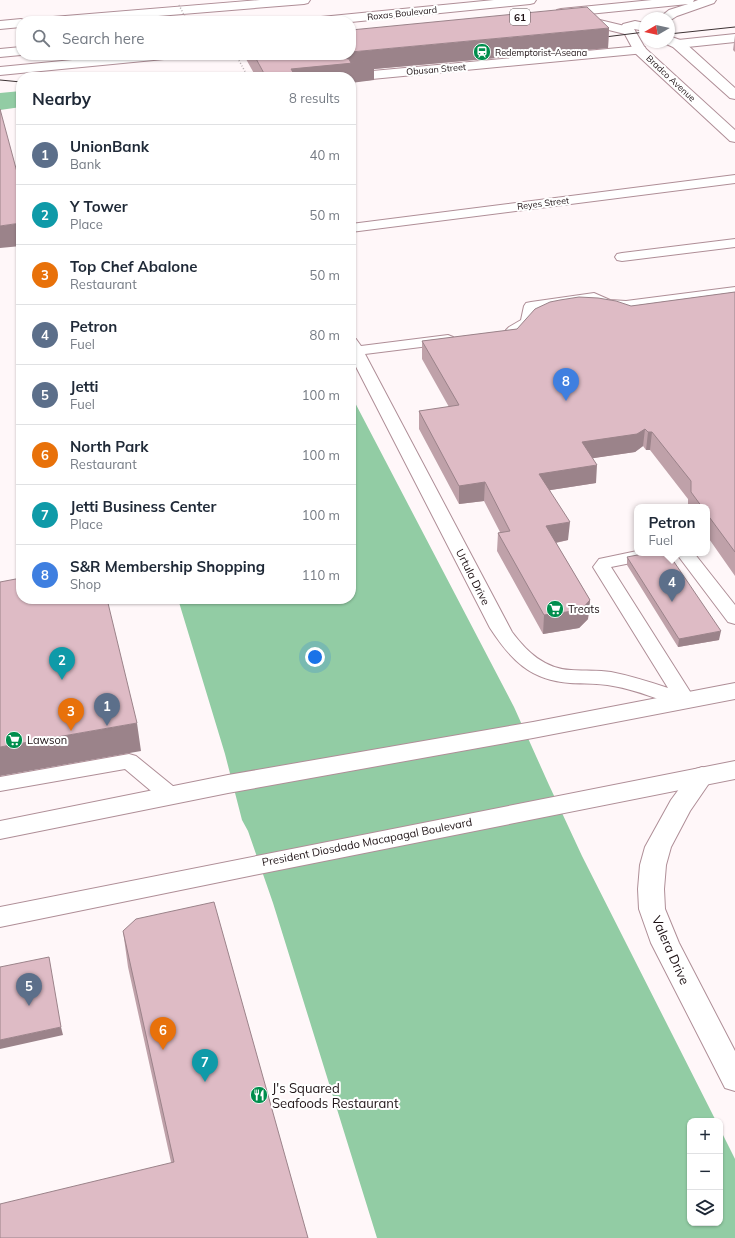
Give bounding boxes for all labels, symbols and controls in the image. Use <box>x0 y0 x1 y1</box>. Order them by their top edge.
street label: Roxas Boulevard <box>366 4 438 22</box>
road number: 61 <box>510 9 530 25</box>
north arrow <box>639 12 675 48</box>
search box <box>16 16 356 60</box>
icon: search <box>30 27 52 49</box>
text: Search here <box>62 29 144 48</box>
station icon: Redemptorist–Aseana <box>472 42 492 62</box>
place label: Redemptorist–Aseana <box>495 47 587 58</box>
street label: Bradco Avenue <box>644 52 698 104</box>
street label: Obusan Street <box>406 61 466 77</box>
text: Nearby <box>32 88 91 109</box>
text: 8 results <box>289 90 340 106</box>
text: UnionBank <box>70 137 149 156</box>
text: 1 <box>41 147 49 163</box>
text: 40 m <box>310 147 340 163</box>
text: Bank <box>70 156 101 172</box>
street label: Reyes Street <box>516 194 570 213</box>
text: Y Tower <box>70 197 128 216</box>
text: 2 <box>41 207 49 223</box>
text: 50 m <box>310 207 340 223</box>
text: Place <box>70 216 103 232</box>
text: Top Chef Abalone <box>70 257 197 276</box>
text: 3 <box>41 267 49 283</box>
text: 50 m <box>310 267 340 283</box>
text: Restaurant <box>70 276 137 292</box>
text: Petron <box>70 317 117 336</box>
text: 4 <box>41 327 49 343</box>
text: 80 m <box>310 327 340 343</box>
text: Fuel <box>70 336 95 352</box>
pin: 8 <box>553 368 579 401</box>
text: Jetti <box>70 377 99 396</box>
text: 5 <box>41 387 49 403</box>
text: 100 m <box>302 387 340 403</box>
text: Fuel <box>70 396 95 412</box>
text: North Park <box>70 437 148 456</box>
text: 6 <box>41 447 49 463</box>
text: 100 m <box>302 447 340 463</box>
text: Restaurant <box>70 456 137 472</box>
text: Jetti Business Center <box>70 497 216 516</box>
popup <box>634 504 710 556</box>
text: 7 <box>41 507 49 523</box>
text: 100 m <box>302 507 340 523</box>
text: Petron <box>648 513 696 532</box>
text: Place <box>70 516 103 532</box>
text: Fuel <box>648 532 673 548</box>
street label: Urtula Drive <box>453 547 493 607</box>
text: S&R Membership Shopping <box>70 557 265 576</box>
text: 8 <box>41 567 49 583</box>
text: 110 m <box>302 567 340 583</box>
pin: 4 <box>659 569 685 602</box>
text: Shop <box>70 576 101 592</box>
supermarket icon: Treats <box>545 599 565 619</box>
place label: Treats <box>568 602 600 616</box>
pin: 2 <box>49 647 75 680</box>
your location <box>305 647 325 667</box>
pin: 1 <box>94 693 120 726</box>
pin: 3 <box>58 698 84 731</box>
supermarket icon: Lawson <box>4 730 24 750</box>
place label: Lawson <box>27 733 67 747</box>
street label: President Diosdado Macapagal Boulevard <box>261 815 473 869</box>
street label: Valera Drive <box>649 913 693 987</box>
pin: 5 <box>16 973 42 1006</box>
pin: 6 <box>150 1017 176 1050</box>
pin: 7 <box>192 1049 218 1082</box>
place label: J's Squared Seafoods Restaurant <box>272 1080 399 1111</box>
restaurant icon: J's Squared Seafoods Restaurant <box>249 1085 269 1105</box>
map controls <box>687 1118 723 1226</box>
button: + <box>687 1118 723 1154</box>
button: − <box>687 1154 723 1190</box>
button: layers <box>687 1190 723 1226</box>

